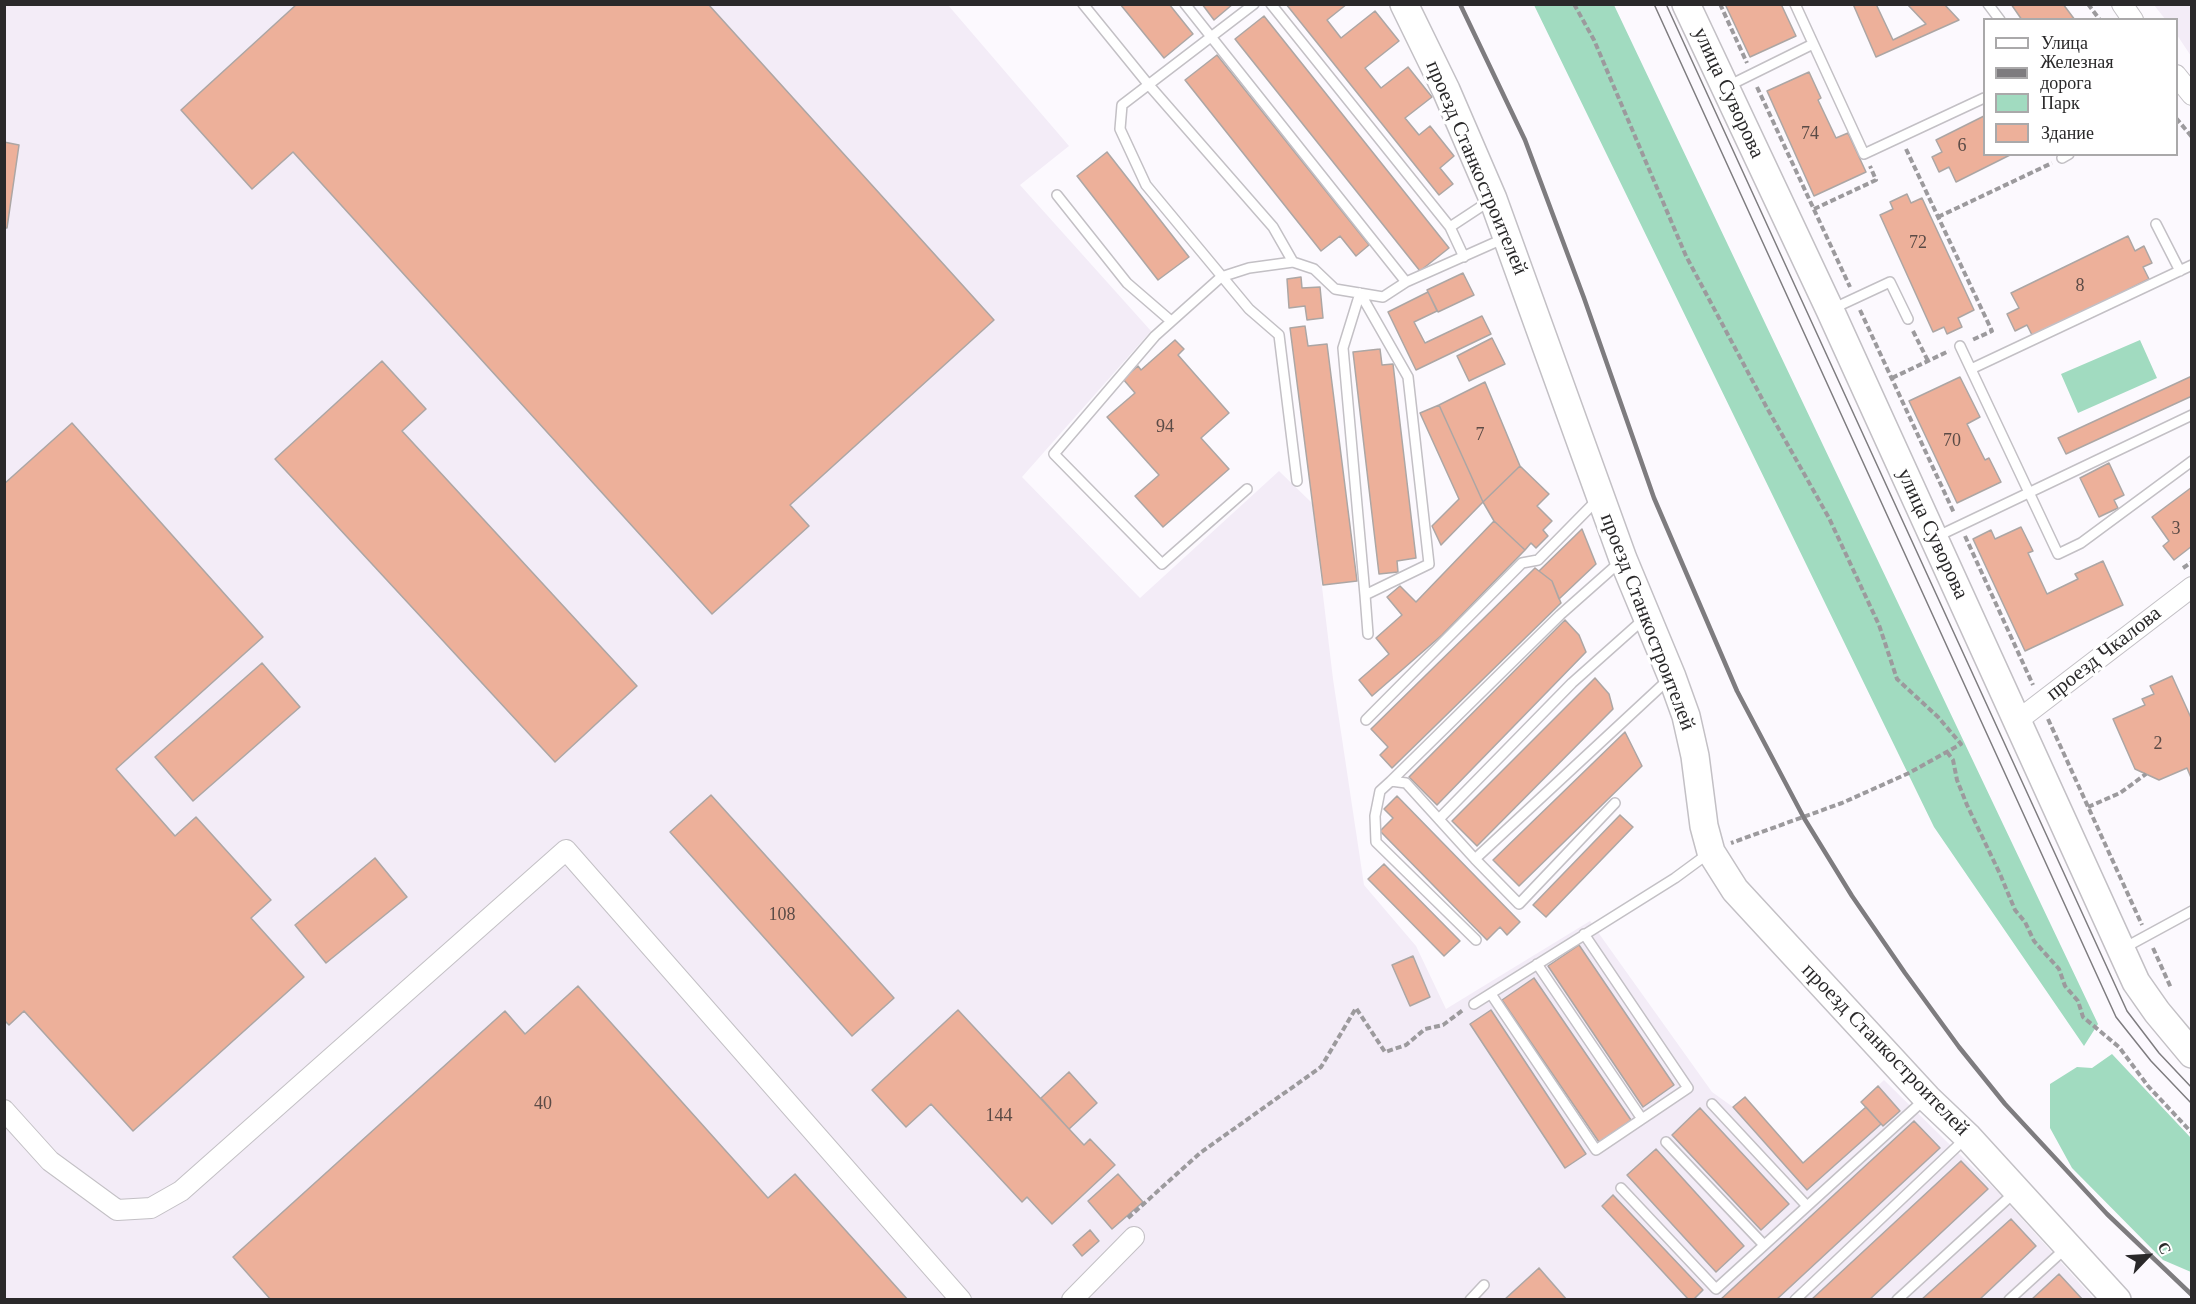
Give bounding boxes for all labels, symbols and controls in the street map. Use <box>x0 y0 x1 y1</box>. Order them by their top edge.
legend <box>1983 18 2178 156</box>
street label: улица Суворова <box>1687 24 1769 162</box>
text: Улица <box>2041 33 2088 53</box>
text: Железная дорога <box>2040 52 2114 93</box>
street label: проезд Станкостроителей <box>1419 57 1533 279</box>
text: Парк <box>2041 93 2080 113</box>
house number: 74 <box>1801 123 1819 145</box>
text: Здание <box>2041 123 2094 143</box>
house number: 6 <box>1958 135 1966 157</box>
house number: 72 <box>1909 232 1927 254</box>
house number: 8 <box>2076 275 2084 297</box>
house number: 94 <box>1156 416 1174 438</box>
house number: 7 <box>1476 424 1484 446</box>
house number: 70 <box>1943 430 1961 452</box>
street label: улица Суворова <box>1891 465 1973 603</box>
street label: проезд Станкостроителей <box>1594 510 1700 734</box>
house number: 3 <box>2172 518 2180 540</box>
street label: проезд Чкалова <box>2042 601 2166 707</box>
house number: 2 <box>2154 733 2162 755</box>
house number: 108 <box>768 904 796 926</box>
street label: проезд Станкостроителей <box>1796 958 1974 1142</box>
house number: 40 <box>534 1093 552 1115</box>
house number: 144 <box>986 1105 1012 1127</box>
north arrow <box>2118 1226 2178 1286</box>
text: С <box>2155 1239 2175 1257</box>

